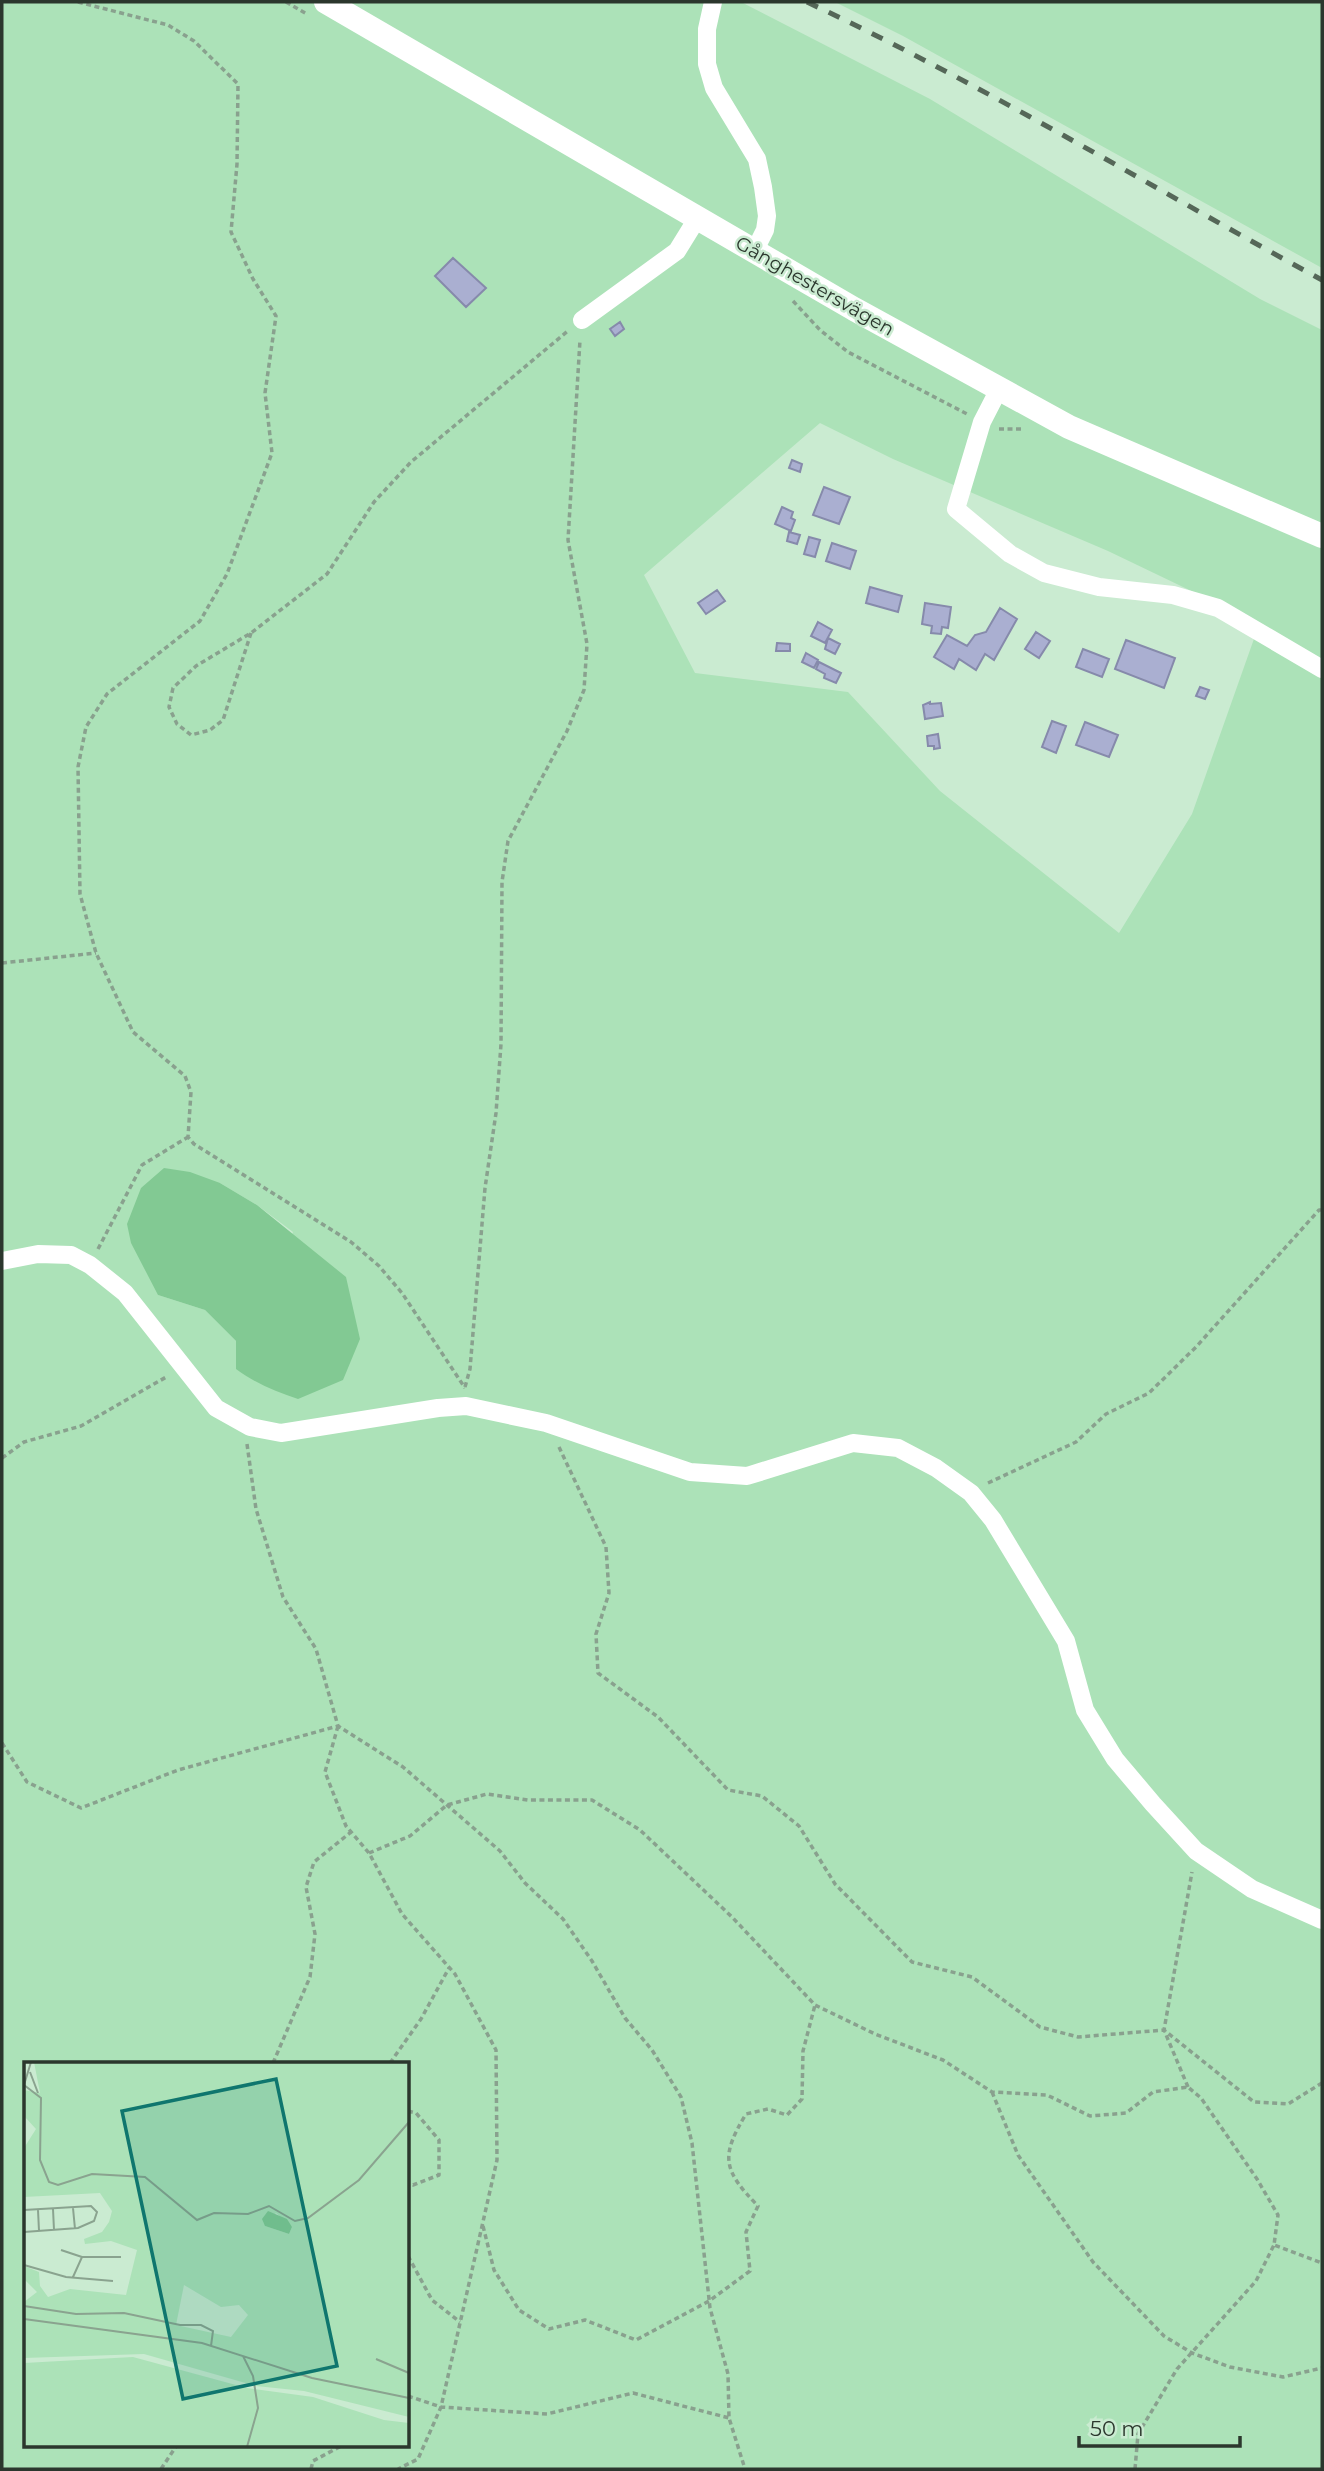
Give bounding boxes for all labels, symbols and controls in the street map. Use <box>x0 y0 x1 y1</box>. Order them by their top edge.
street label: Gånghestersvägen <box>732 231 898 341</box>
inset map <box>24 2062 410 2446</box>
scale bar <box>1079 2404 1240 2448</box>
text: 50 m <box>1090 2416 1144 2441</box>

